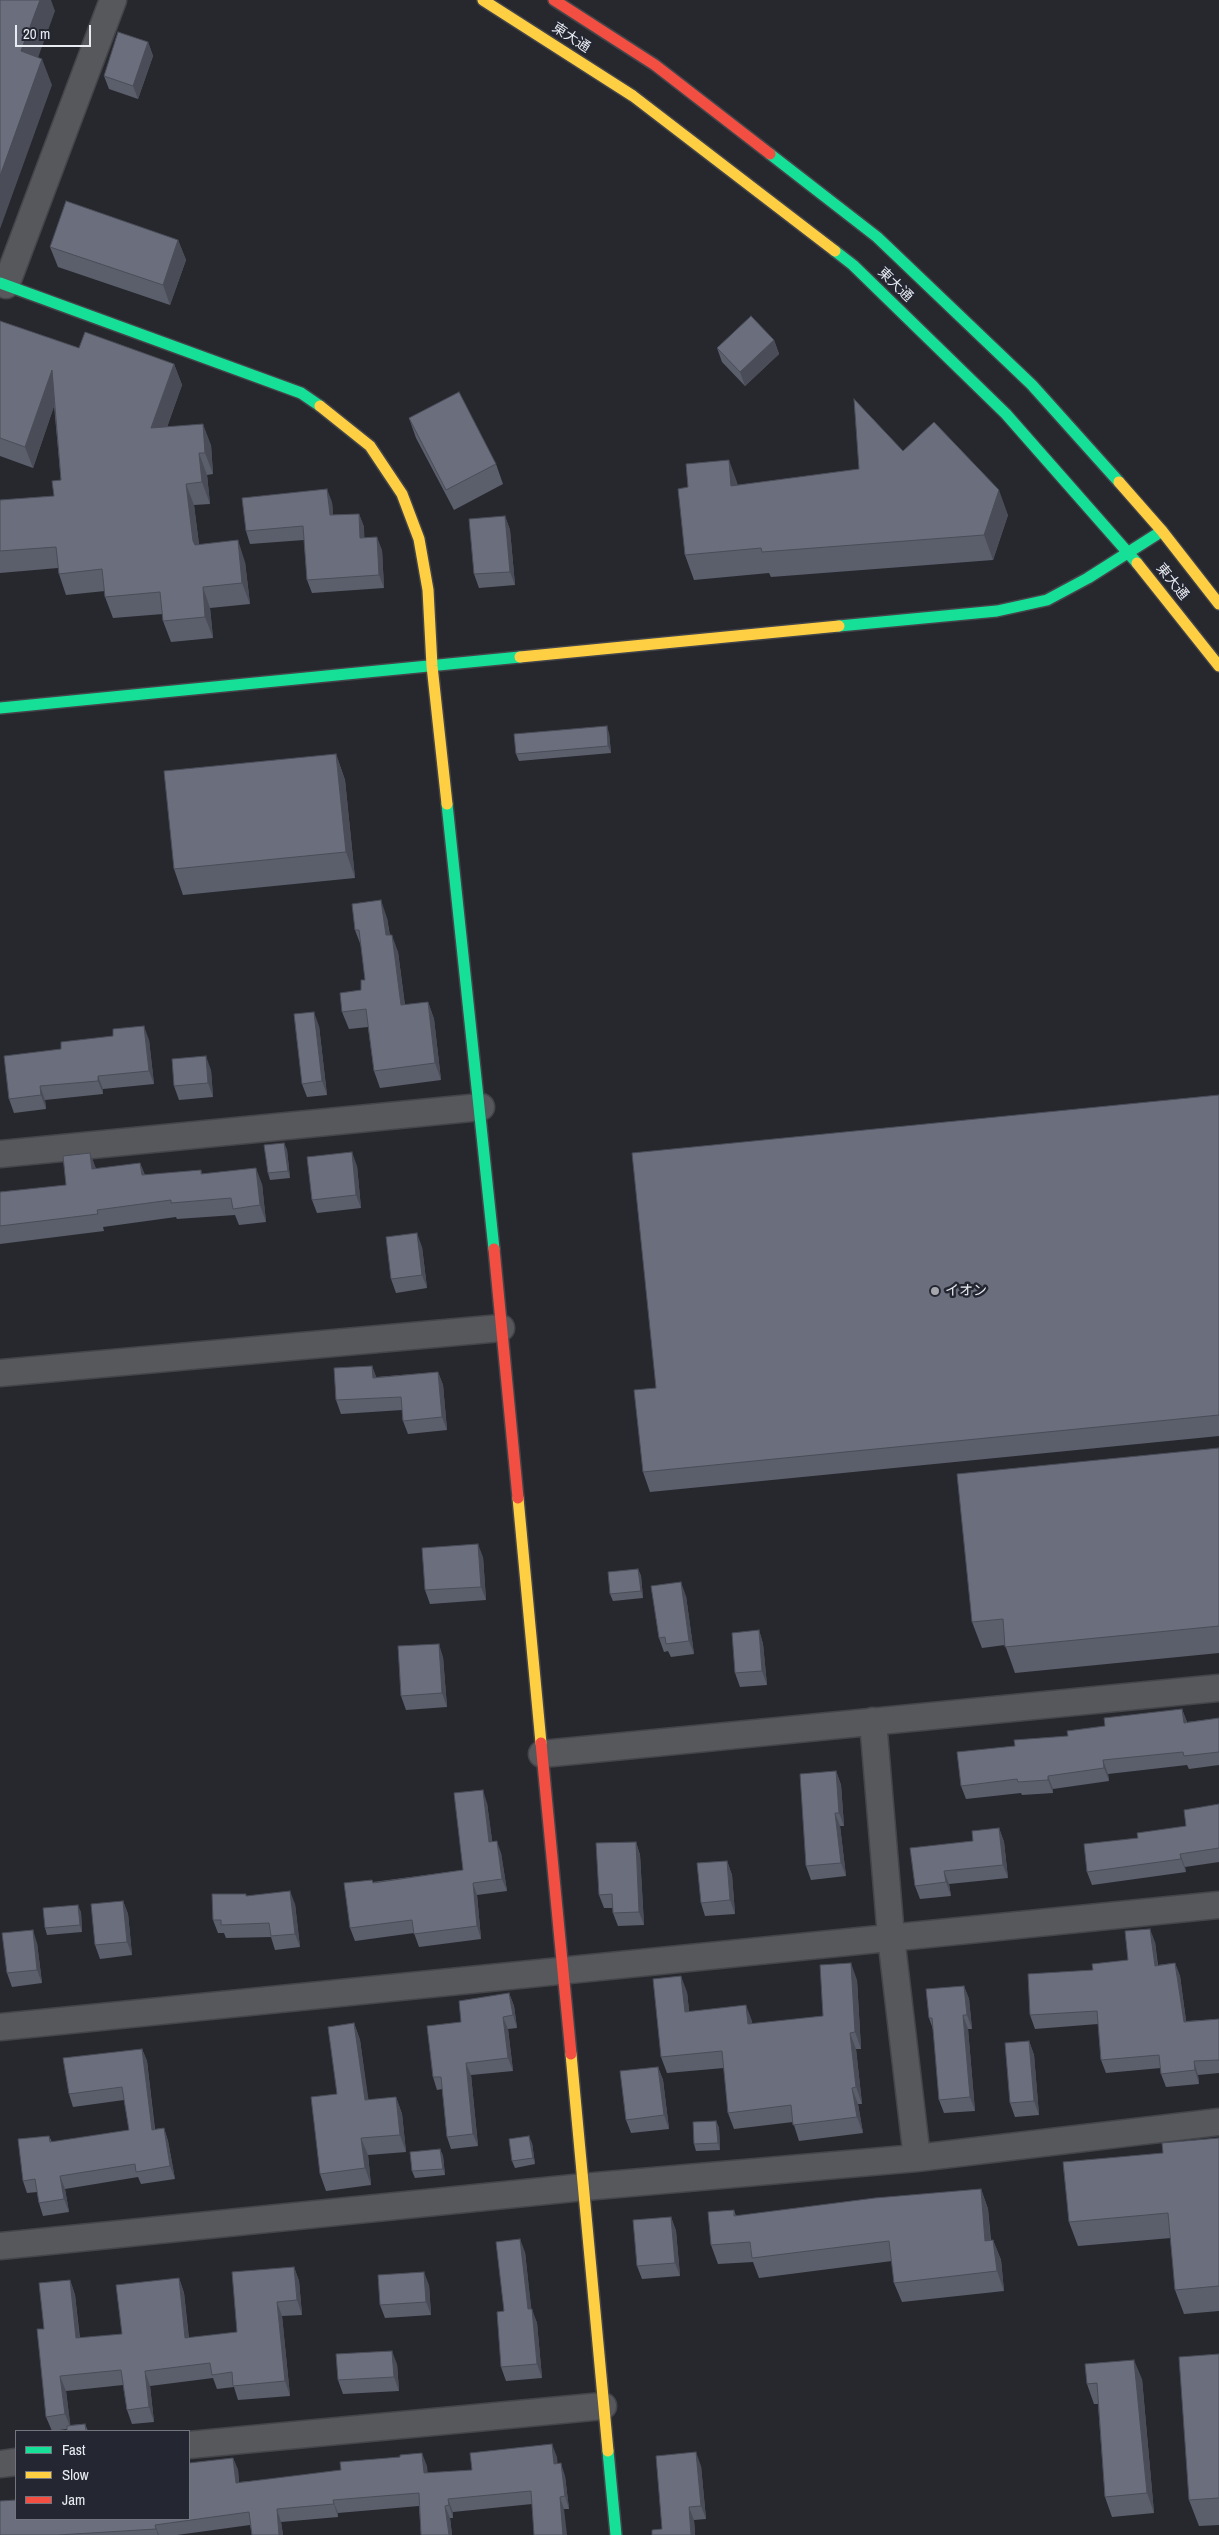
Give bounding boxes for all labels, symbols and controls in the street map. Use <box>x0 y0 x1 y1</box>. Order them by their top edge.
scale bar <box>18 15 94 47</box>
street label: 東大通 <box>549 20 593 56</box>
text: 20 m <box>23 23 50 44</box>
street label: 東大通 <box>874 264 916 306</box>
street label: 東大通 <box>1152 560 1192 604</box>
place label: イオン <box>945 1283 987 1299</box>
marker: イオン <box>929 1285 941 1297</box>
legend <box>15 2430 190 2520</box>
text: Fast <box>62 2439 85 2460</box>
text: Slow <box>62 2464 89 2485</box>
text: Jam <box>62 2489 85 2510</box>

